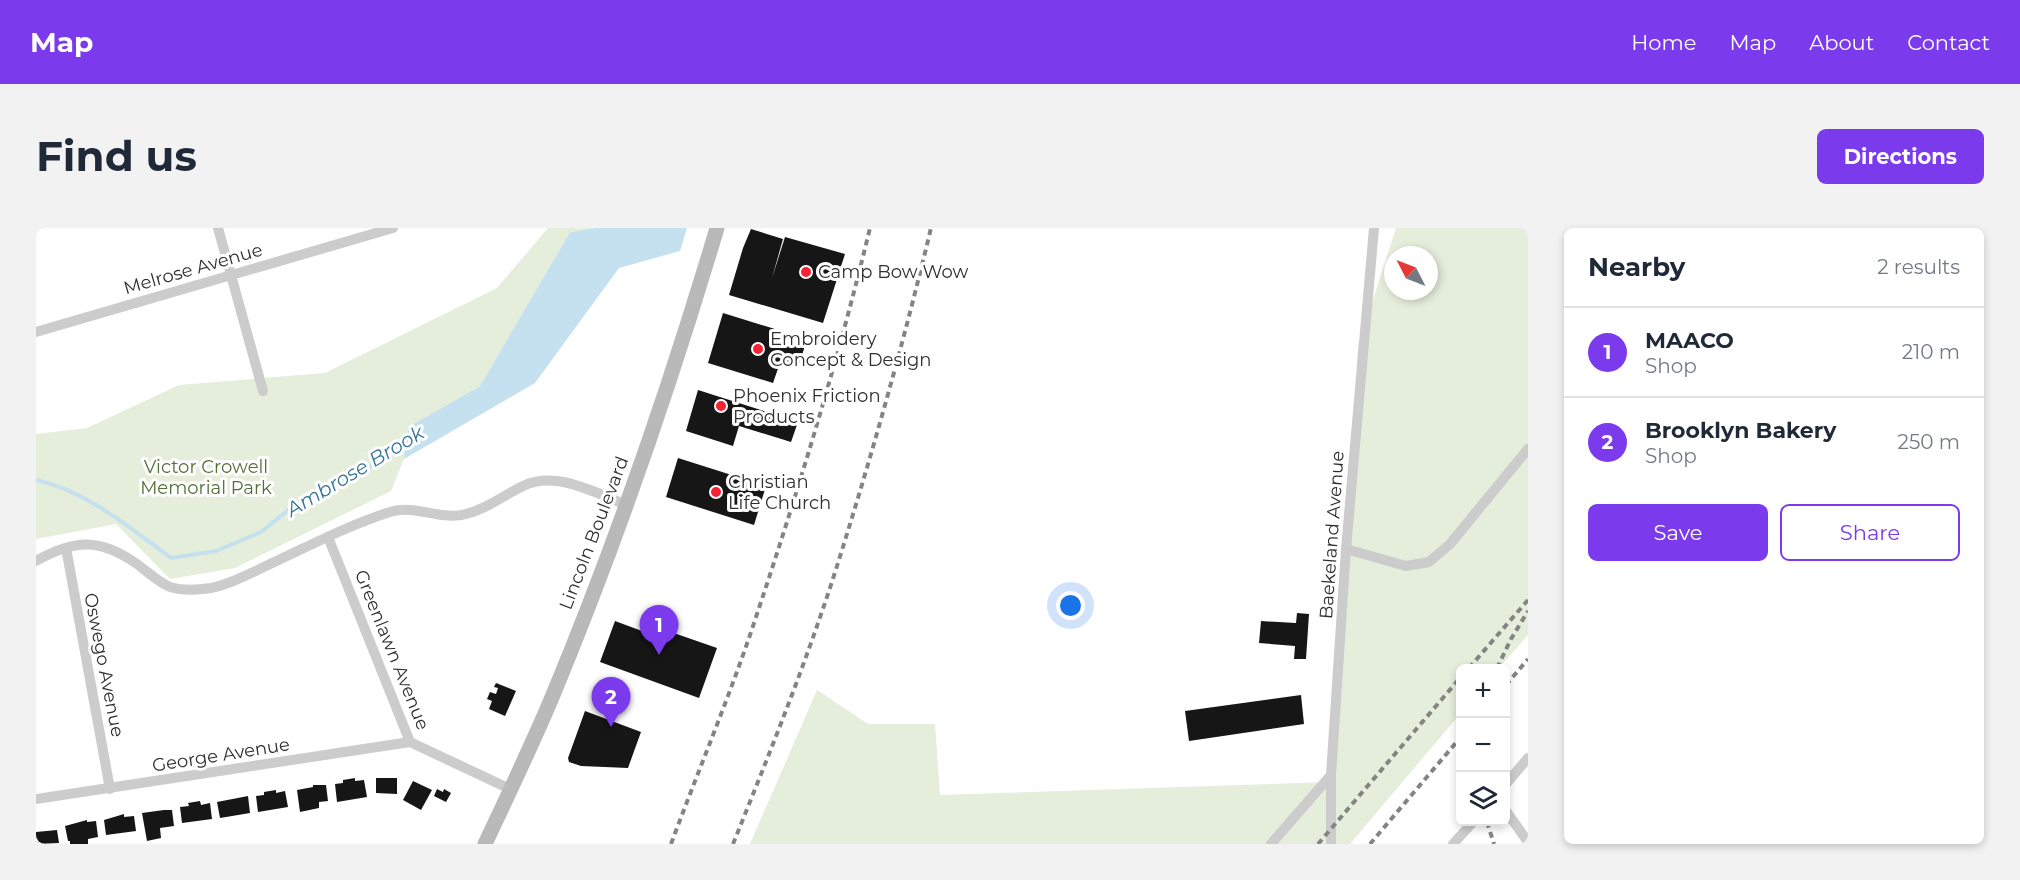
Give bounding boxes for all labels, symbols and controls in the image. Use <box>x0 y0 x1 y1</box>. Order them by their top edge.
text: Map <box>30 25 93 59</box>
text: Home <box>1631 30 1696 55</box>
text: Map <box>1729 30 1776 55</box>
text: About <box>1809 30 1874 55</box>
text: Contact <box>1907 30 1990 55</box>
button: Directions <box>1817 129 1984 184</box>
text: Find us <box>36 130 197 182</box>
street label: Melrose Avenue <box>121 239 265 299</box>
north arrow <box>1384 246 1438 300</box>
text: Nearby <box>1588 251 1685 283</box>
text: 2 results <box>1877 255 1960 279</box>
place label: Camp Bow Wow <box>818 261 968 283</box>
marker: Camp Bow Wow <box>799 265 813 279</box>
text: MAACO <box>1645 327 1734 354</box>
place label: Embroidery Concept & Design <box>770 328 932 371</box>
text: 1 <box>1604 340 1611 364</box>
text: 210 m <box>1902 340 1960 364</box>
marker: Embroidery Concept & Design <box>751 342 765 356</box>
text: Shop <box>1645 354 1697 378</box>
place label: Phoenix Friction Products <box>733 385 881 428</box>
marker: Phoenix Friction Products <box>714 399 728 413</box>
text: Brooklyn Bakery <box>1645 417 1836 444</box>
water label: Ambrose Brook <box>281 420 429 522</box>
text: 2 <box>1602 430 1613 454</box>
text: 250 m <box>1898 430 1960 454</box>
text: Shop <box>1645 444 1697 468</box>
street label: Baekeland Avenue <box>1315 450 1349 620</box>
street label: Lincoln Boulevard <box>555 453 633 613</box>
park label: Victor Crowell Memorial Park <box>140 456 272 499</box>
place label: Christian Life Church <box>728 471 831 514</box>
marker: Christian Life Church <box>709 485 723 499</box>
button: Save <box>1588 504 1768 561</box>
button: Share <box>1780 504 1960 561</box>
street label: Greenlawn Avenue <box>350 567 434 733</box>
street label: Oswego Avenue <box>79 591 129 739</box>
your location <box>1056 591 1085 620</box>
pin: 1 <box>640 606 678 655</box>
map controls <box>1456 664 1510 826</box>
button: + <box>1456 664 1510 718</box>
pin: 2 <box>592 678 630 727</box>
button: − <box>1456 718 1510 772</box>
street label: George Avenue <box>151 733 291 777</box>
button: layers <box>1456 772 1510 826</box>

